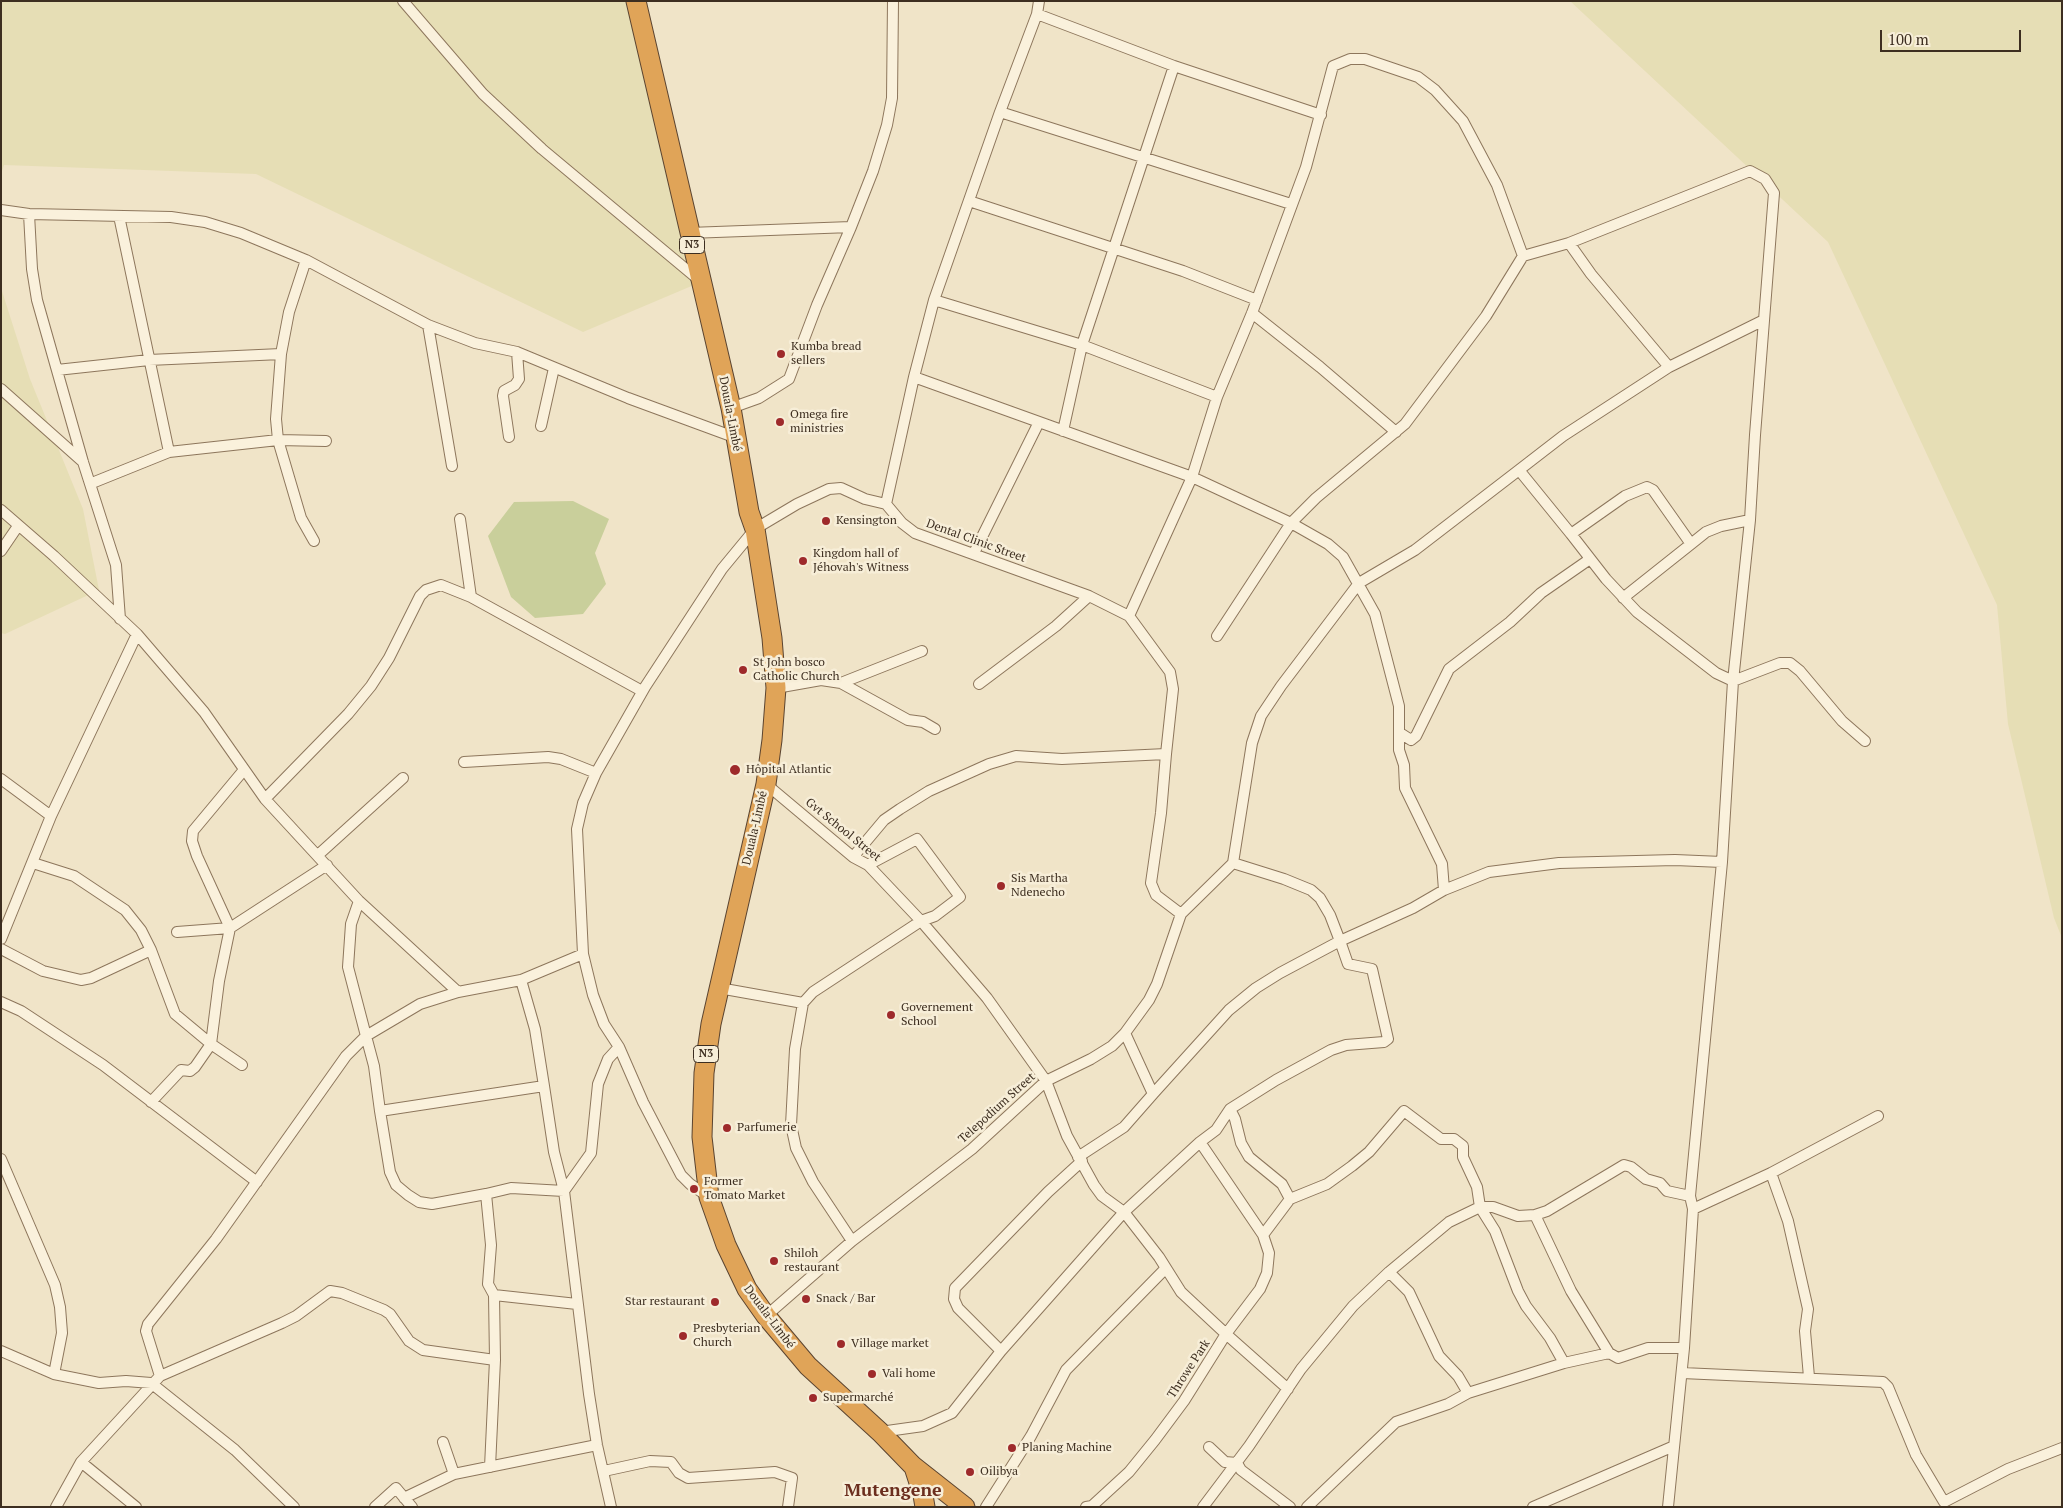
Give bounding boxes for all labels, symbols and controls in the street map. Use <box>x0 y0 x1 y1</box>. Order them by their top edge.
scale bar <box>1883 20 2024 52</box>
text: 100 m <box>1888 29 1929 49</box>
road number: N3 <box>680 236 704 254</box>
place label: Kumba bread sellers <box>791 340 861 368</box>
marker: Kumba bread sellers <box>775 348 787 360</box>
street label: Douala-Limbé <box>716 375 744 453</box>
place label: Omega fire ministries <box>790 408 848 436</box>
marker: Omega fire ministries <box>774 416 786 428</box>
place label: Kensington <box>836 514 897 528</box>
marker: Kensington <box>820 515 832 527</box>
street label: Dental Clinic Street <box>924 516 1028 566</box>
place label: Kingdom hall of Jéhovah's Witness <box>813 547 909 575</box>
marker: Kingdom hall of Jéhovah's Witness <box>797 555 809 567</box>
place label: St John bosco Catholic Church <box>753 656 840 684</box>
marker: St John bosco Catholic Church <box>737 664 749 676</box>
marker: Hôpital Atlantic <box>728 763 742 777</box>
place label: Hôpital Atlantic <box>746 763 831 777</box>
street label: Douala-Limbé <box>739 789 771 867</box>
street label: Gvt School Street <box>802 795 884 865</box>
place label: Sis Martha Ndenecho <box>1011 872 1068 900</box>
marker: Sis Martha Ndenecho <box>995 880 1007 892</box>
place label: Governement School <box>901 1001 973 1029</box>
marker: Governement School <box>885 1009 897 1021</box>
road number: N3 <box>694 1046 718 1062</box>
street label: Telepodium Street <box>956 1070 1038 1146</box>
place label: Parfumerie <box>737 1121 796 1135</box>
marker: Parfumerie <box>721 1122 733 1134</box>
place label: Former Tomato Market <box>704 1175 785 1203</box>
marker: Former Tomato Market <box>688 1183 700 1195</box>
place label: Shiloh restaurant <box>784 1247 839 1275</box>
marker: Shiloh restaurant <box>768 1255 780 1267</box>
street label: Douala-Limbé <box>740 1282 798 1352</box>
place label: Snack / Bar <box>816 1292 875 1306</box>
marker: Snack / Bar <box>800 1293 812 1305</box>
place label: Star restaurant <box>625 1295 705 1309</box>
marker: Star restaurant <box>709 1296 721 1308</box>
place label: Presbyterian Church <box>693 1322 760 1350</box>
marker: Presbyterian Church <box>677 1330 689 1342</box>
place label: Village market <box>851 1337 929 1351</box>
street label: Throwe Park <box>1165 1337 1213 1401</box>
marker: Village market <box>835 1338 847 1350</box>
place label: Vali home <box>882 1367 936 1381</box>
marker: Vali home <box>866 1368 878 1380</box>
place label: Supermarché <box>823 1391 893 1405</box>
marker: Supermarché <box>807 1392 819 1404</box>
place label: Planing Machine <box>1022 1441 1112 1455</box>
marker: Planing Machine <box>1006 1442 1018 1454</box>
place label: Oilibya <box>980 1465 1018 1479</box>
marker: Oilibya <box>964 1466 976 1478</box>
district label: Mutengene <box>844 1480 942 1502</box>

